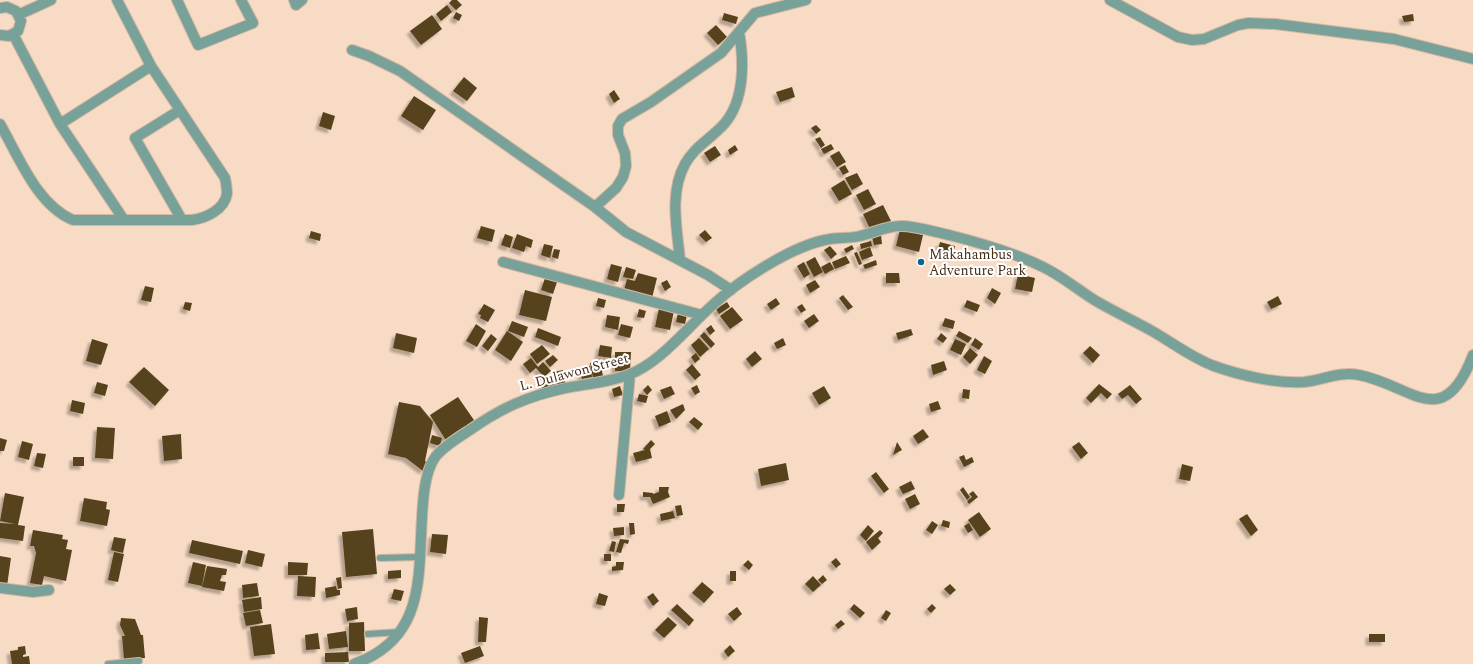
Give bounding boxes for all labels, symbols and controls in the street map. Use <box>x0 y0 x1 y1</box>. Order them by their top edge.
place label: Makahambus Adventure Park <box>929 244 1026 281</box>
marker: Makahambus Adventure Park <box>916 257 926 267</box>
street label: L. Dulawon Street <box>517 347 631 397</box>

